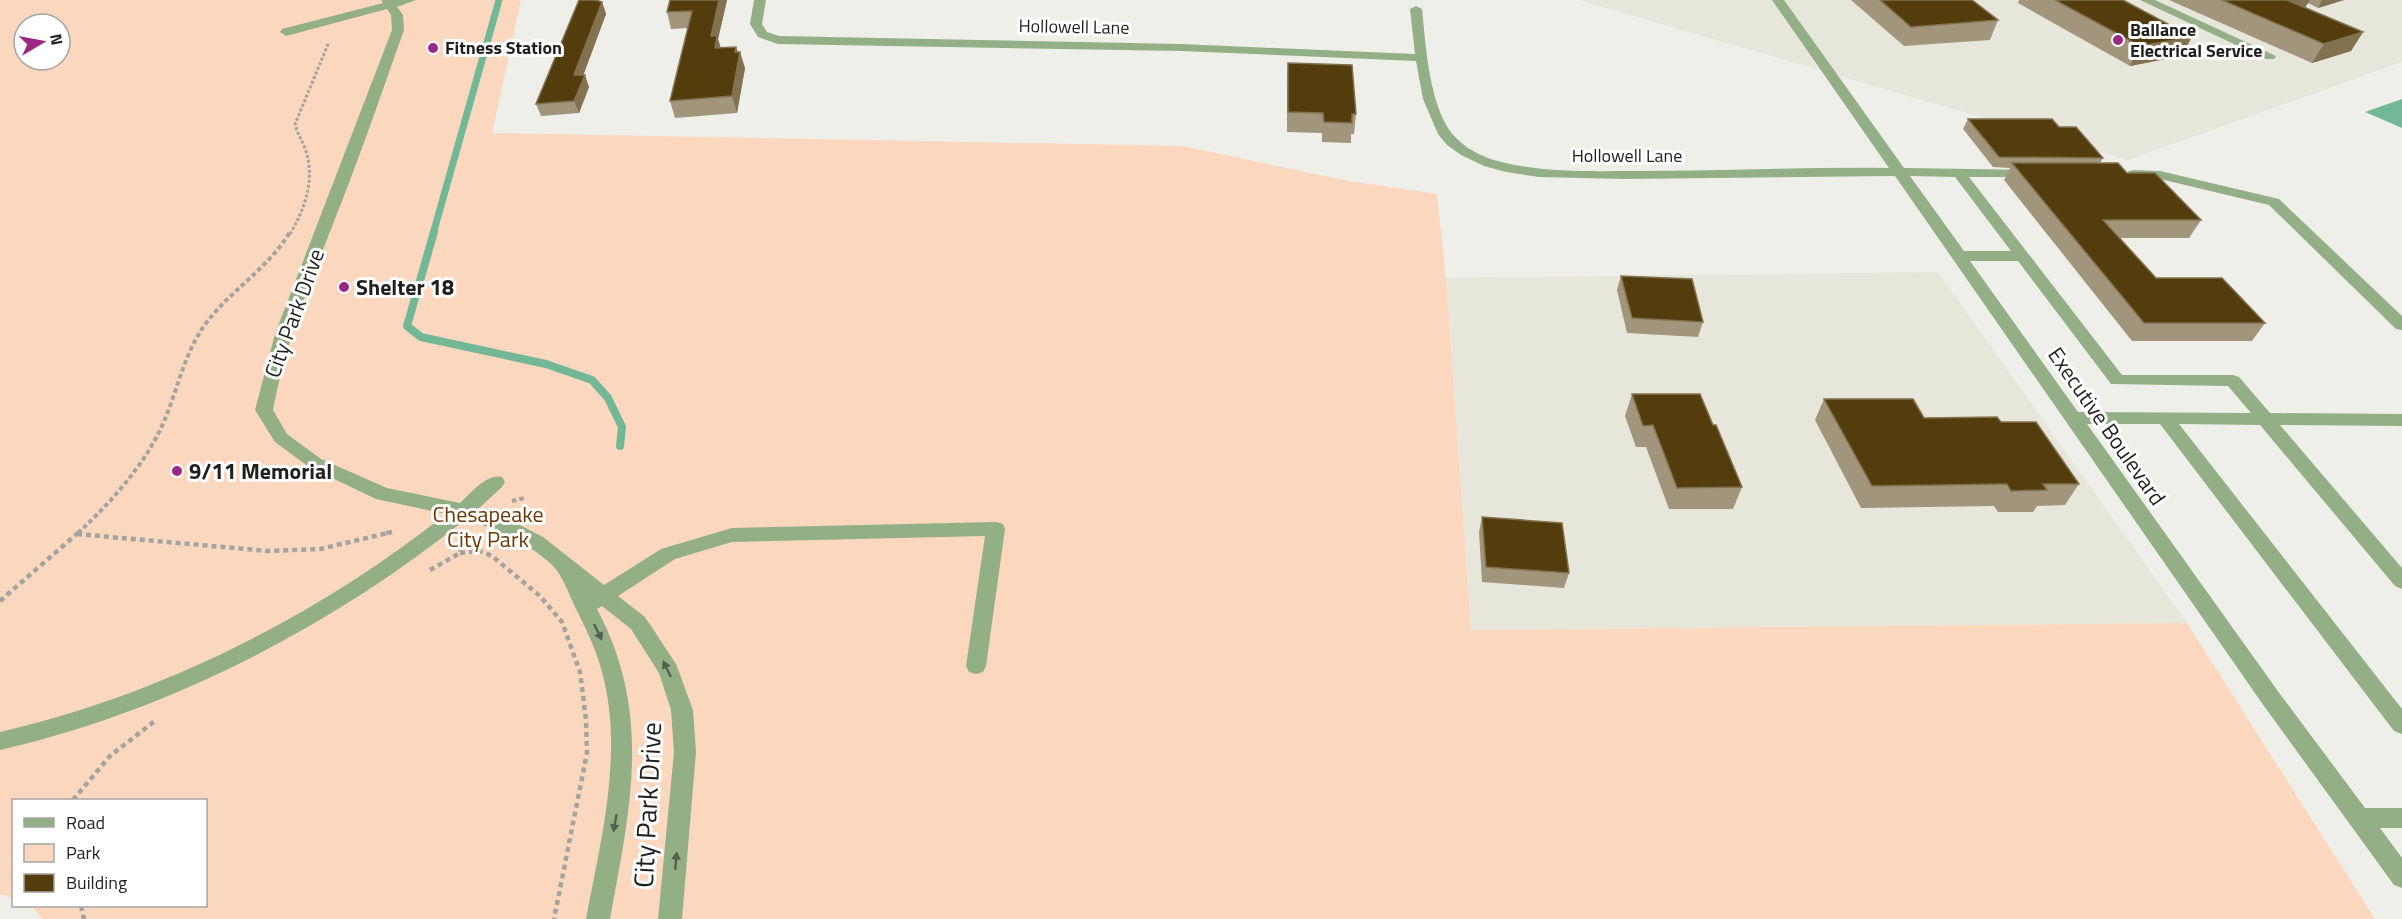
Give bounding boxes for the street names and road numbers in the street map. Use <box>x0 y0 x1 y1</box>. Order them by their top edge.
street label: Hollowell Lane <box>1018 12 1130 41</box>
street label: Hollowell Lane <box>1572 142 1682 169</box>
street label: City Park Drive <box>255 244 333 382</box>
street label: Executive Boulevard <box>2040 340 2174 512</box>
street label: City Park Drive <box>622 721 671 889</box>

